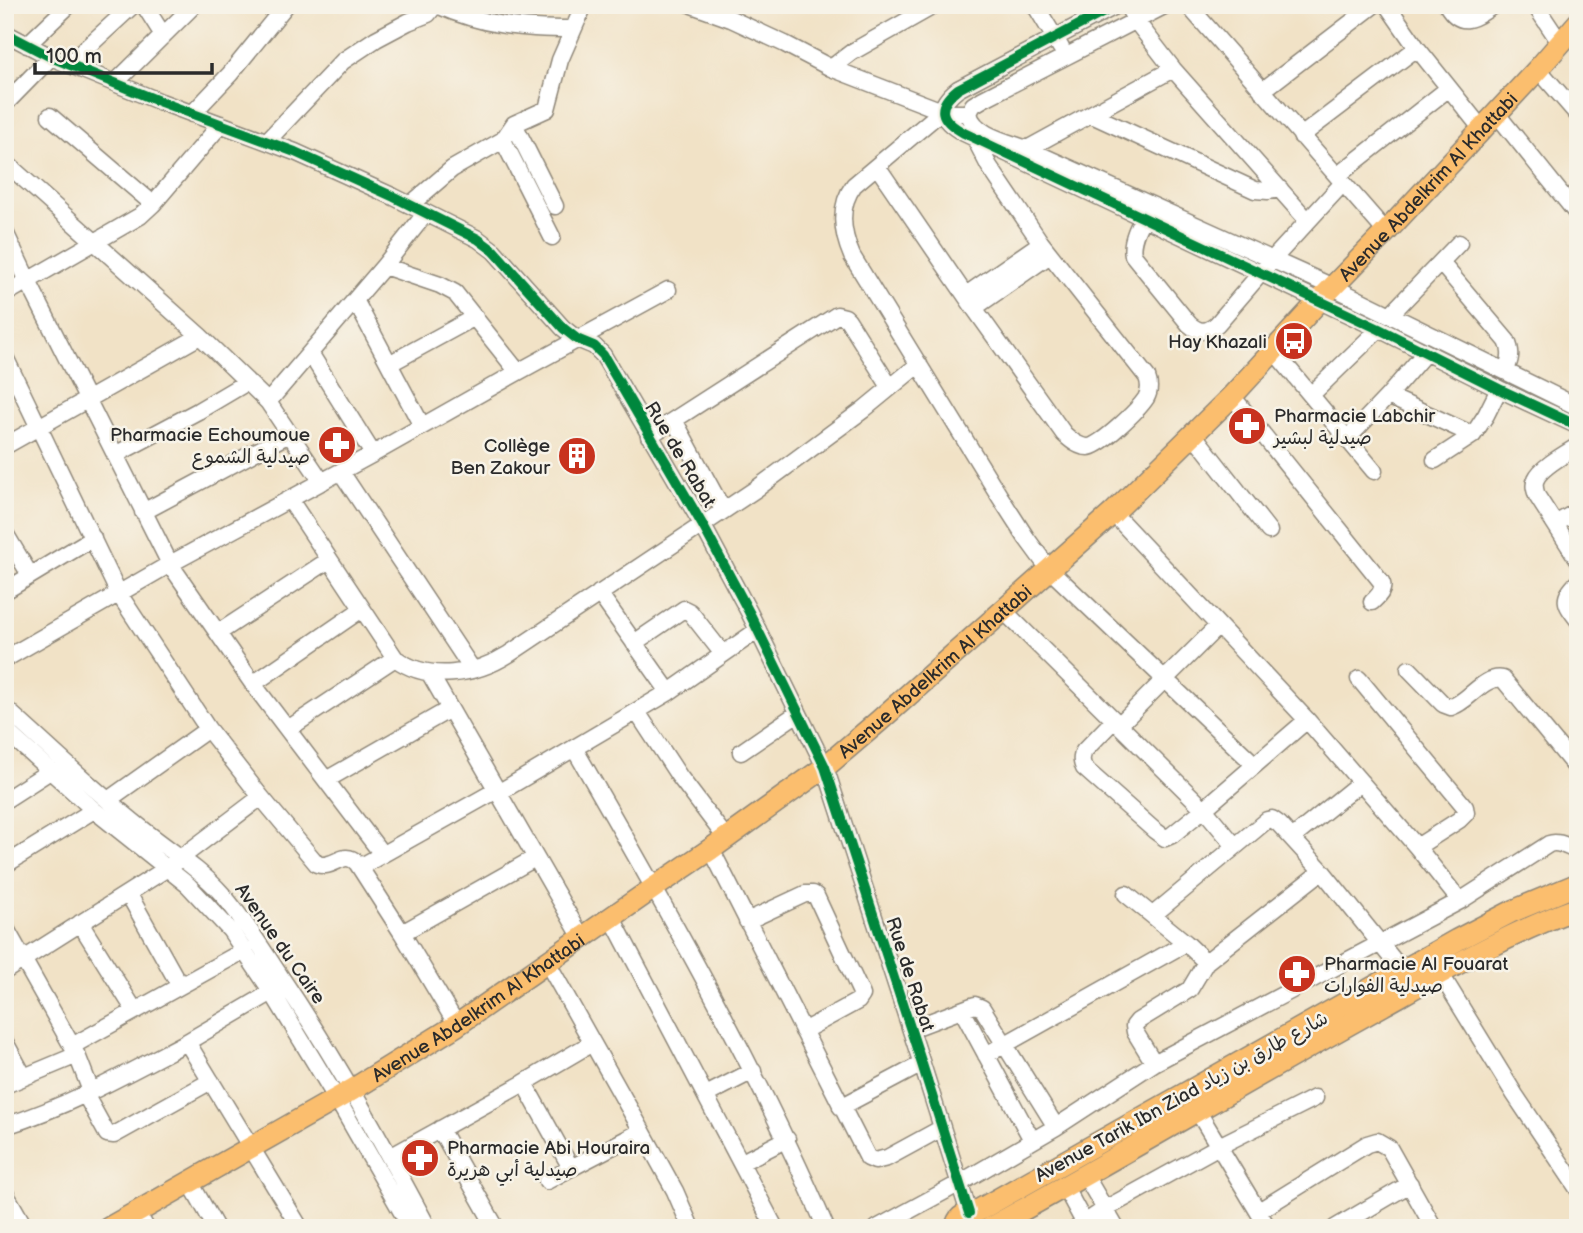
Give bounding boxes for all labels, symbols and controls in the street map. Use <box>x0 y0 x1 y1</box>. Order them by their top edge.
scale bar <box>35 32 212 76</box>
text: 100 m <box>46 44 102 69</box>
street label: Avenue Abdelkrim Al Khattabi <box>1334 88 1523 287</box>
bus stop icon: Hay Khazali <box>1273 320 1315 362</box>
place label: Hay Khazali <box>1168 331 1267 354</box>
street label: Rue de Rabat <box>639 398 720 512</box>
pharmacy icon: Pharmacie Labchir صيدلية لبشير <box>1226 405 1268 447</box>
place label: Pharmacie Labchir صيدلية لبشير <box>1272 405 1436 450</box>
place label: Pharmacie Echoumoue صيدلية الشموع <box>110 424 310 470</box>
pharmacy icon: Pharmacie Echoumoue صيدلية الشموع <box>316 424 358 466</box>
place label: Collège Ben Zakour <box>450 435 551 480</box>
building icon: Collège Ben Zakour <box>556 435 598 477</box>
street label: Avenue Abdelkrim Al Khattabi <box>834 581 1037 764</box>
street label: Avenue du Caire <box>230 879 330 1009</box>
street label: Rue de Rabat <box>880 914 939 1035</box>
street label: Avenue Abdelkrim Al Khattabi <box>368 930 589 1088</box>
pharmacy icon: Pharmacie Al Fouarat صيدلية الفوارات <box>1276 953 1318 995</box>
place label: Pharmacie Al Fouarat صيدلية الفوارات <box>1324 953 1508 998</box>
street label: Avenue Tarik Ibn Ziad شارع طارق بن زياد <box>1031 1007 1333 1189</box>
pharmacy icon: Pharmacie Abi Houraira صيدلية أبي هريرة <box>399 1137 441 1179</box>
place label: Pharmacie Abi Houraira صيدلية أبي هريرة <box>447 1137 650 1186</box>

